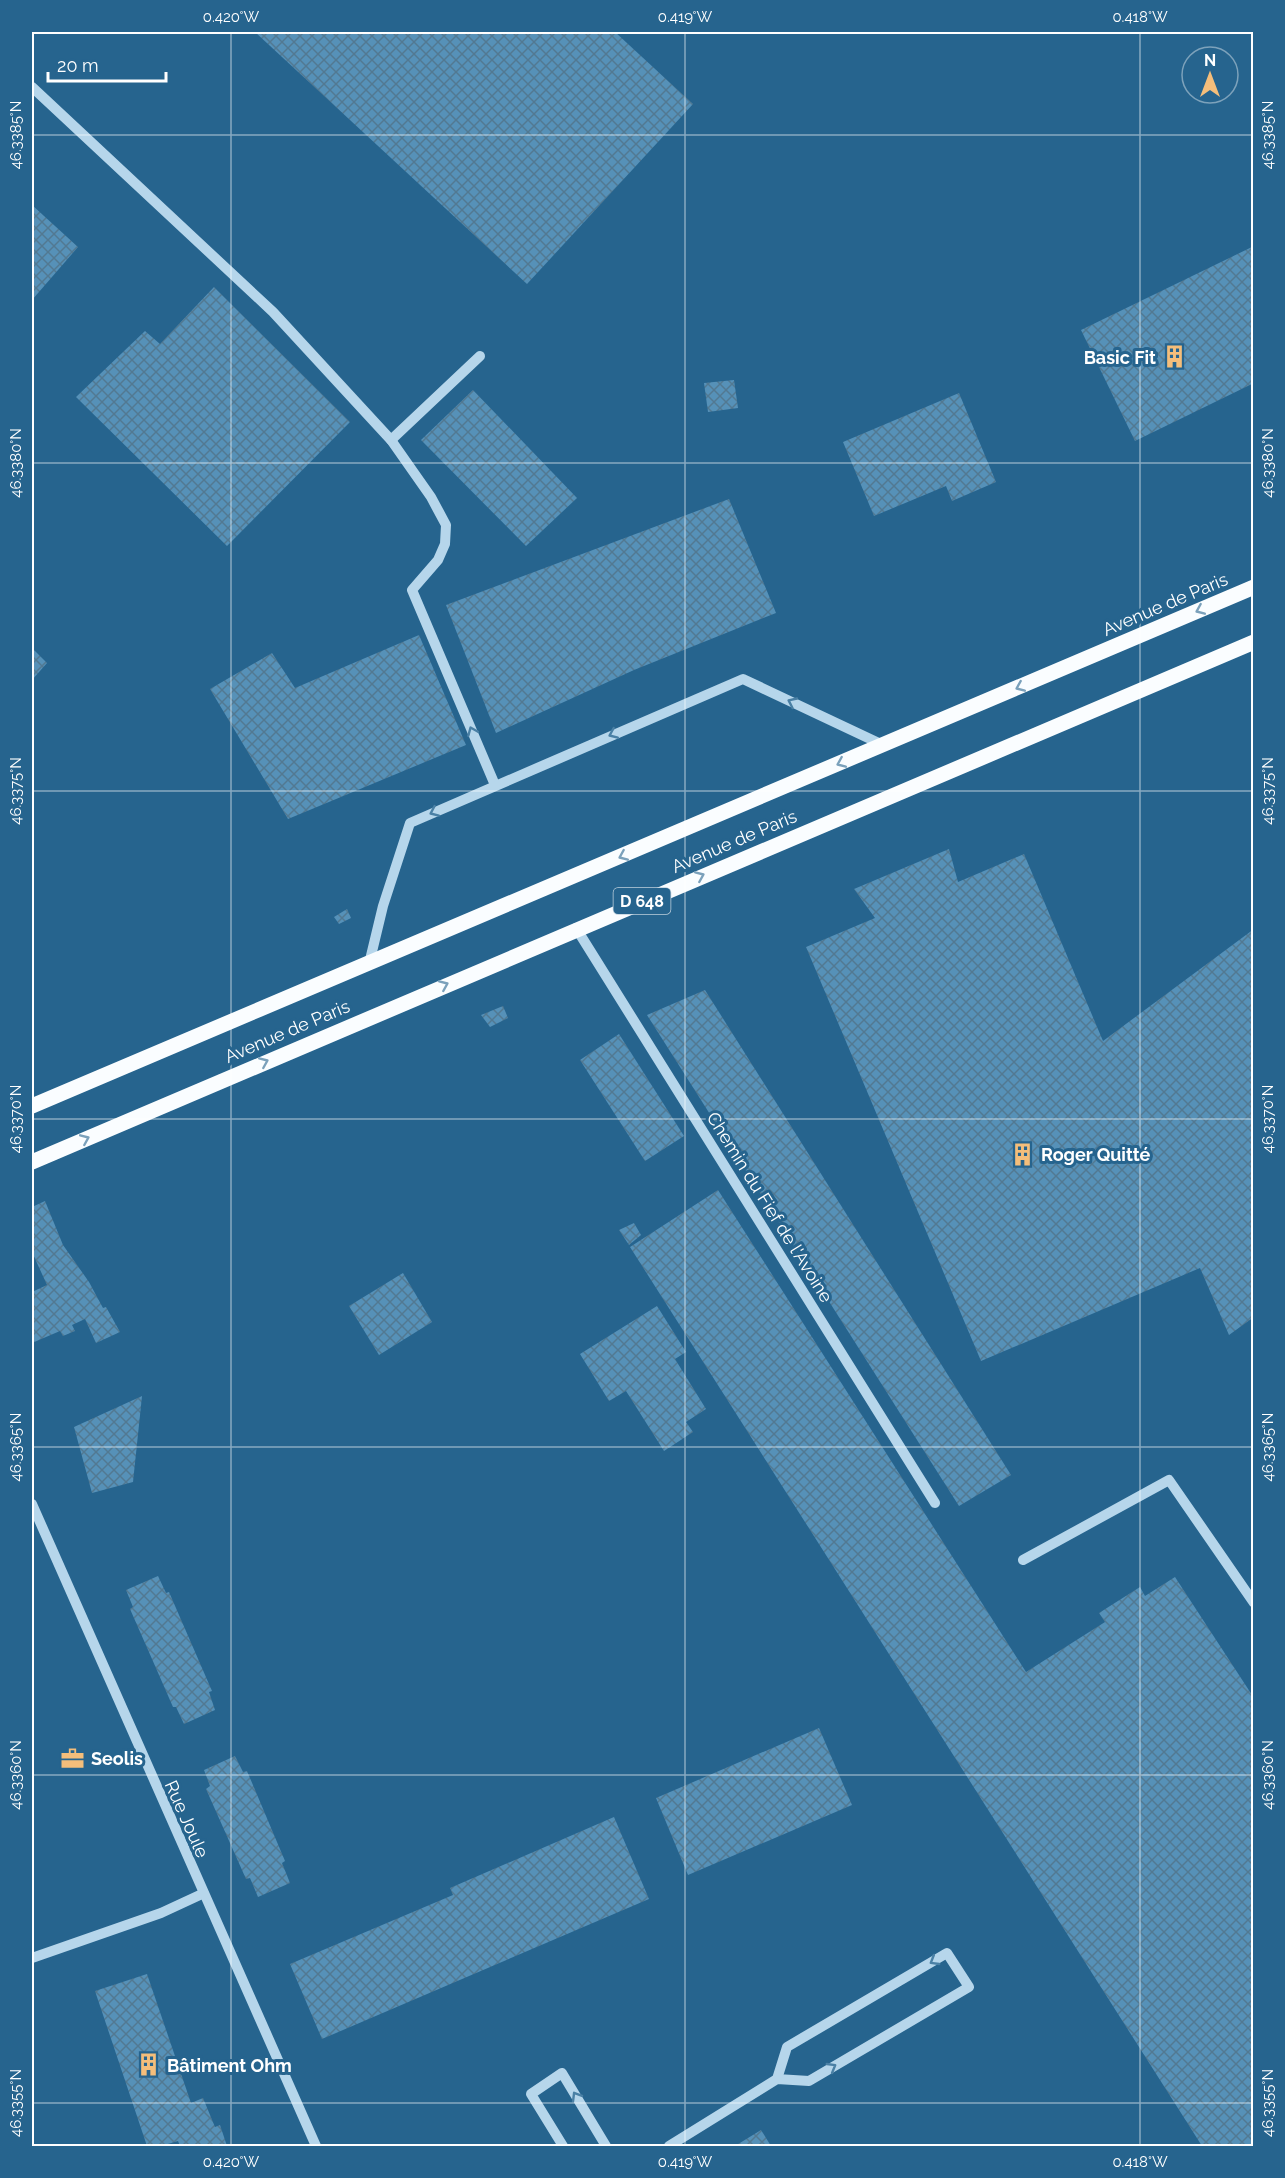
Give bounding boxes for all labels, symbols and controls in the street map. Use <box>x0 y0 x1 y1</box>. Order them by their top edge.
text: 0.420°W <box>203 8 260 26</box>
text: 0.419°W <box>658 8 713 26</box>
text: 0.418°W <box>1112 8 1168 26</box>
scale bar <box>48 45 166 83</box>
north arrow <box>1180 45 1240 105</box>
text: N <box>1204 51 1216 70</box>
text: 20 m <box>57 55 99 76</box>
text: 46.3385°N <box>7 101 25 169</box>
text: 46.3385°N <box>1259 101 1277 169</box>
building icon: Basic Fit <box>1161 344 1187 370</box>
place label: Basic Fit <box>1084 347 1156 368</box>
text: 46.3380°N <box>7 428 25 498</box>
text: 46.3380°N <box>1259 428 1277 498</box>
street label: Avenue de Paris <box>1099 568 1231 640</box>
one-way arrow <box>1195 603 1206 615</box>
one-way arrow <box>1016 680 1027 692</box>
one-way arrow <box>787 698 798 710</box>
one-way arrow <box>467 727 479 738</box>
one-way arrow <box>609 727 620 739</box>
one-way arrow <box>836 756 847 768</box>
text: 46.3375°N <box>7 757 25 825</box>
text: 46.3375°N <box>1259 757 1277 825</box>
one-way arrow <box>430 805 441 817</box>
street label: Avenue de Paris <box>668 805 800 877</box>
one-way arrow <box>618 849 629 861</box>
one-way arrow <box>694 871 705 883</box>
road number: D 648 <box>614 888 670 914</box>
one-way arrow <box>437 980 448 992</box>
street label: Avenue de Paris <box>221 995 353 1067</box>
one-way arrow <box>258 1057 269 1069</box>
text: 46.3370°N <box>7 1085 25 1153</box>
text: 46.3370°N <box>1259 1085 1277 1153</box>
street label: Chemin du Fief de l'Avoine <box>703 1108 838 1306</box>
one-way arrow <box>79 1134 90 1146</box>
building icon: Roger Quitté <box>1010 1141 1036 1167</box>
place label: Roger Quitté <box>1041 1144 1151 1165</box>
text: 46.3365°N <box>7 1413 25 1481</box>
text: 46.3365°N <box>1259 1413 1277 1481</box>
text: 46.3360°N <box>7 1740 25 1810</box>
text: 46.3360°N <box>1259 1740 1277 1810</box>
office icon: Seolis <box>60 1745 86 1771</box>
place label: Seolis <box>91 1748 143 1769</box>
street label: Rue Joule <box>161 1777 214 1861</box>
one-way arrow <box>930 1953 940 1965</box>
building icon: Bâtiment Ohm <box>136 2052 162 2078</box>
place label: Bâtiment Ohm <box>167 2055 292 2076</box>
one-way arrow <box>825 2063 836 2074</box>
text: 46.3355°N <box>7 2069 25 2137</box>
text: 46.3355°N <box>1259 2069 1277 2137</box>
one-way arrow <box>572 2092 583 2102</box>
text: 0.420°W <box>203 2153 260 2171</box>
text: 0.419°W <box>658 2153 713 2171</box>
text: 0.418°W <box>1112 2153 1168 2171</box>

